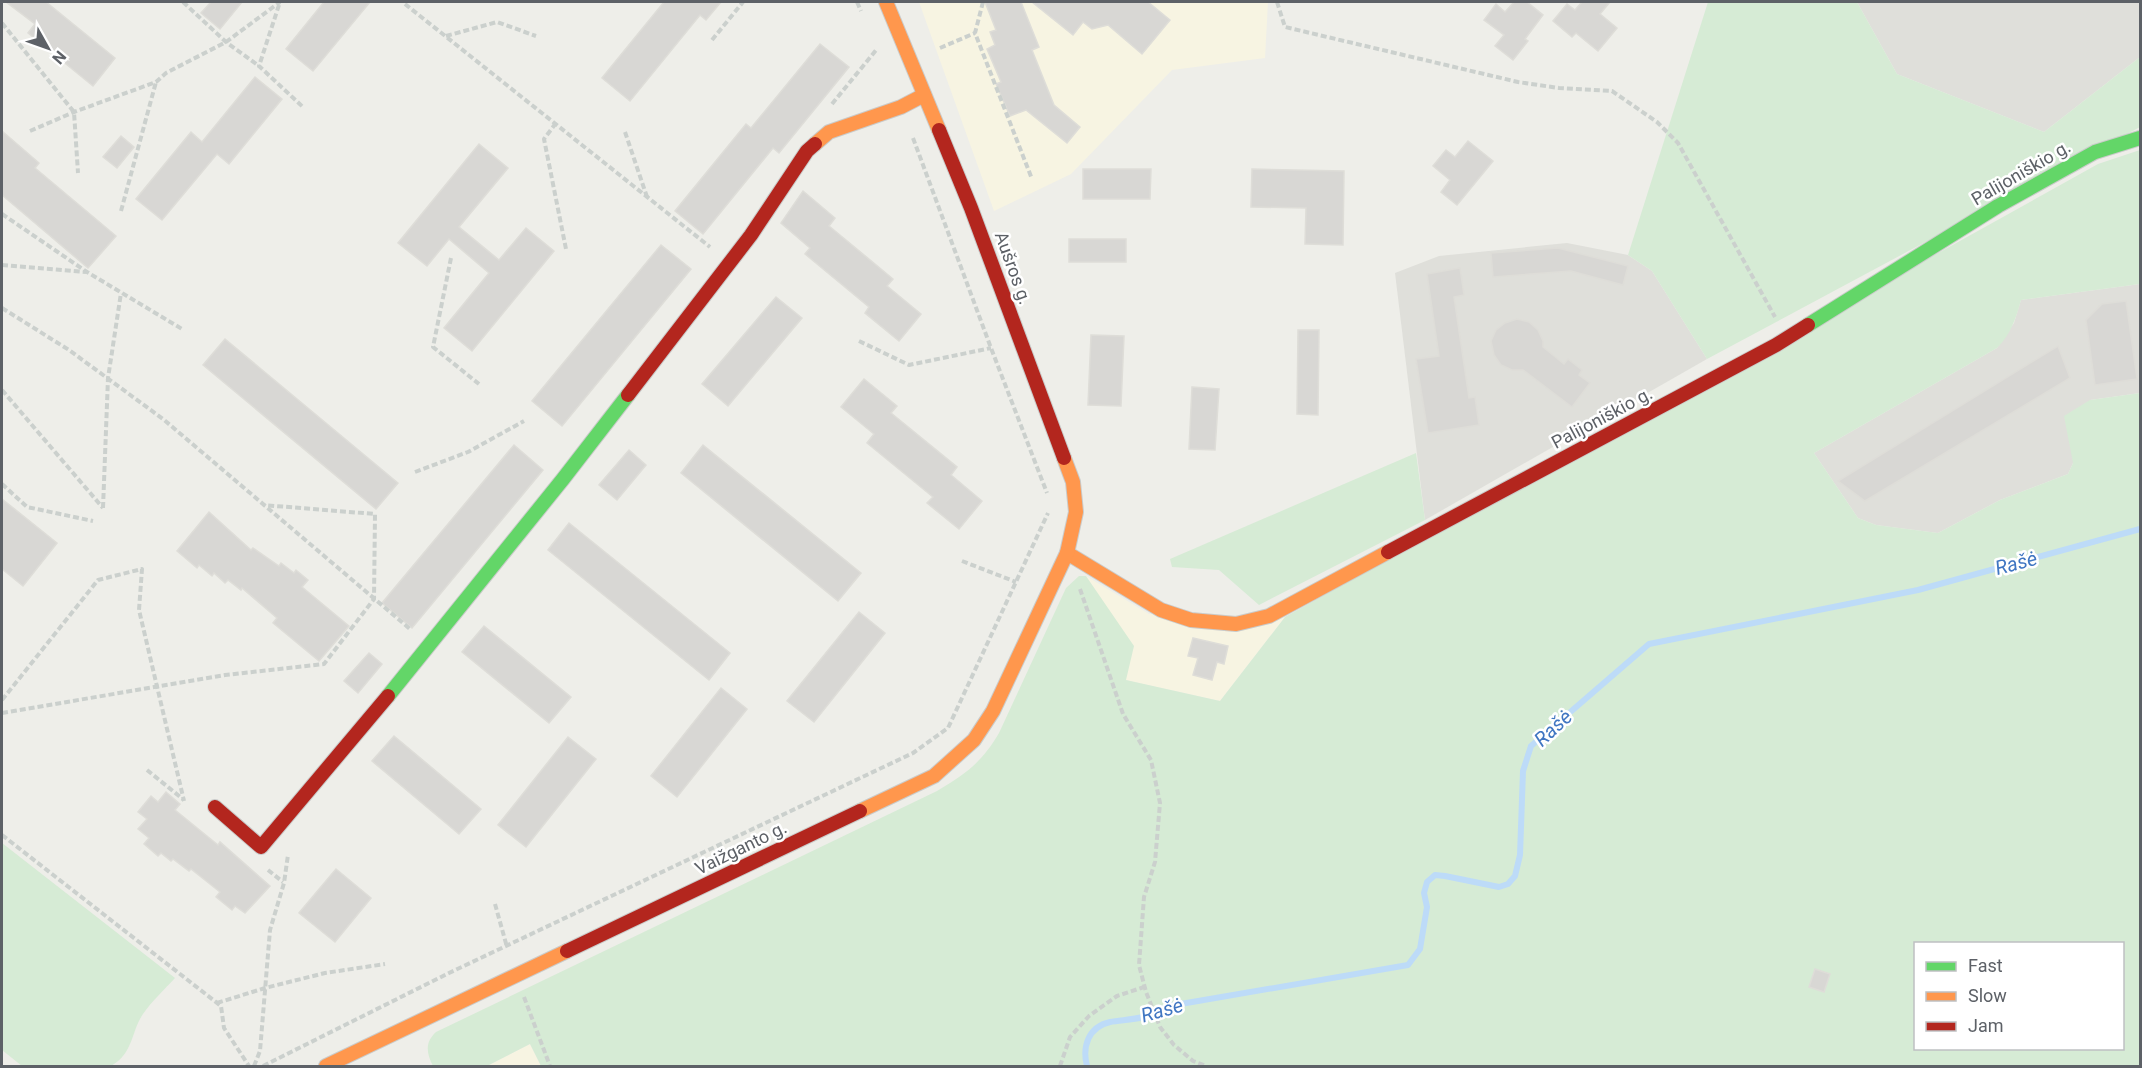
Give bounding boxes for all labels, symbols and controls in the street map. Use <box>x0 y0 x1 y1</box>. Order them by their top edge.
north arrow <box>18 18 78 78</box>
text: N <box>48 47 70 68</box>
street label: Palijoniškio g. <box>1967 136 2074 209</box>
street label: Aušros g. <box>991 229 1036 307</box>
street label: Palijoniškio g. <box>1548 382 1656 453</box>
water label: Rašė <box>1992 546 2040 580</box>
water label: Rašė <box>1529 705 1577 751</box>
street label: Vaižganto g. <box>692 816 790 879</box>
legend <box>1914 942 2124 1050</box>
text: Fast <box>1968 955 2003 976</box>
text: Slow <box>1968 985 2007 1006</box>
water label: Rašė <box>1138 993 1186 1027</box>
text: Jam <box>1968 1015 2004 1036</box>

